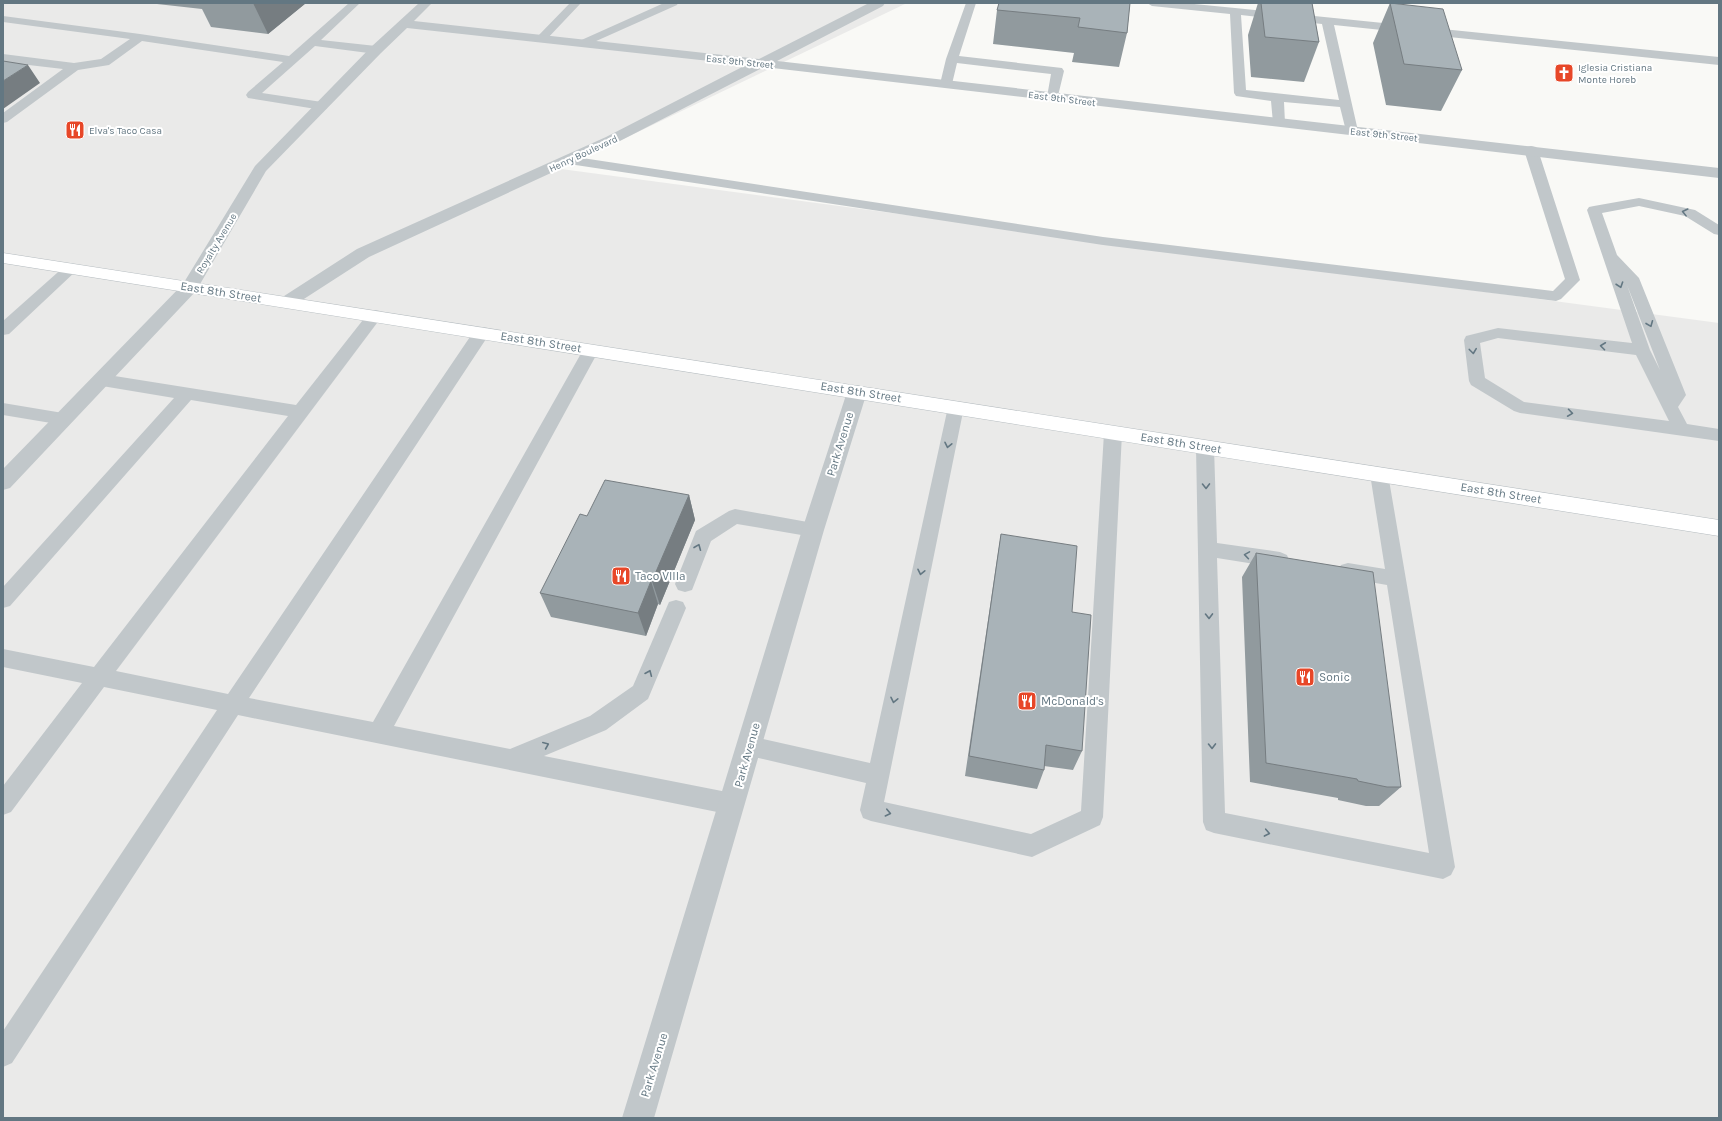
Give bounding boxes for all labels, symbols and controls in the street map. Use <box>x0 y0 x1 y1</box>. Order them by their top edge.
street label: East 9th Street <box>705 52 775 72</box>
church icon: Iglesia Cristiana Monte Horeb <box>1553 62 1575 84</box>
place label: Iglesia Cristiana Monte Horeb <box>1578 62 1652 86</box>
street label: East 9th Street <box>1027 89 1097 109</box>
restaurant icon: Elva's Taco Casa <box>64 119 86 141</box>
place label: Elva's Taco Casa <box>89 125 162 137</box>
street label: East 9th Street <box>1349 125 1419 145</box>
street label: Henry Boulevard <box>547 133 620 175</box>
one-way arrow <box>1682 209 1688 217</box>
street label: Royalty Avenue <box>194 211 240 276</box>
street label: East 8th Street <box>179 279 263 305</box>
one-way arrow <box>1615 282 1623 289</box>
one-way arrow <box>1646 320 1654 327</box>
street label: East 8th Street <box>499 329 583 355</box>
one-way arrow <box>1600 341 1606 350</box>
one-way arrow <box>1469 348 1478 354</box>
street label: East 8th Street <box>819 379 903 405</box>
one-way arrow <box>1567 408 1573 417</box>
street label: Park Avenue <box>824 410 856 478</box>
street label: East 8th Street <box>1139 430 1223 456</box>
one-way arrow <box>944 442 952 448</box>
street label: East 8th Street <box>1459 480 1543 506</box>
one-way arrow <box>1202 483 1210 489</box>
one-way arrow <box>694 544 702 551</box>
one-way arrow <box>1244 551 1250 560</box>
restaurant icon: Taco VIlla <box>610 565 632 587</box>
place label: Taco VIlla <box>635 569 686 583</box>
one-way arrow <box>917 569 925 576</box>
one-way arrow <box>1205 613 1213 619</box>
restaurant icon: Sonic <box>1294 666 1316 688</box>
one-way arrow <box>644 669 652 677</box>
place label: Sonic <box>1319 670 1350 684</box>
restaurant icon: McDonald's <box>1016 690 1038 712</box>
place label: McDonald's <box>1041 694 1104 708</box>
one-way arrow <box>890 697 898 703</box>
street label: Park Avenue <box>731 721 763 789</box>
one-way arrow <box>543 741 550 749</box>
one-way arrow <box>1208 743 1216 749</box>
one-way arrow <box>885 809 892 817</box>
one-way arrow <box>1264 828 1270 836</box>
street label: Park Avenue <box>638 1031 670 1099</box>

